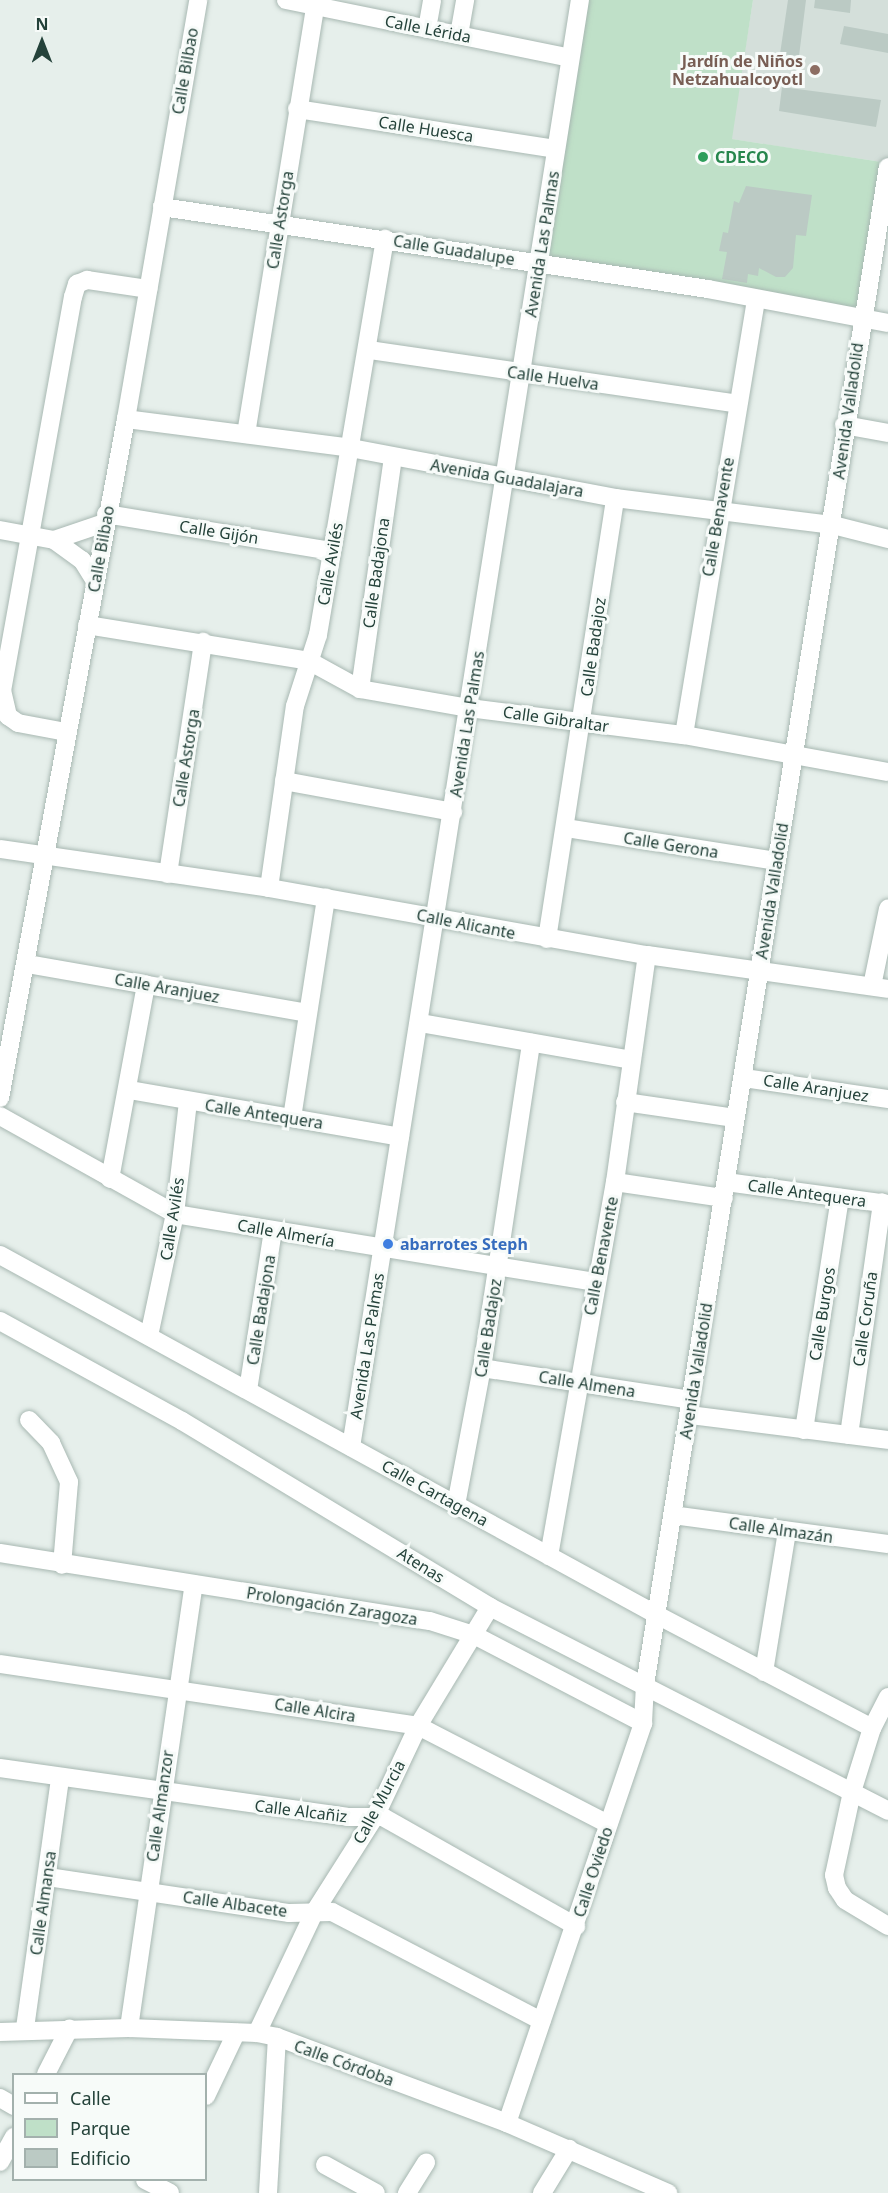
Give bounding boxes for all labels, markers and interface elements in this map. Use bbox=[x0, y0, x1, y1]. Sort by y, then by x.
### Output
street label: Calle Lérida bbox=[383, 11, 473, 47]
north arrow bbox=[12, 12, 72, 72]
text: N bbox=[35, 13, 49, 35]
street label: Calle Bilbao bbox=[168, 26, 202, 116]
place label: Jardín de Niños Netzahualcoyotl bbox=[672, 51, 803, 89]
marker: Jardín de Niños Netzahualcoyotl bbox=[808, 63, 822, 77]
street label: Calle Huesca bbox=[377, 112, 475, 146]
place label: CDECO bbox=[715, 147, 769, 167]
marker: CDECO bbox=[696, 150, 710, 164]
street label: Avenida Las Palmas bbox=[521, 169, 563, 319]
street label: Calle Astorga bbox=[263, 170, 297, 270]
street label: Calle Guadalupe bbox=[392, 231, 516, 269]
street label: Avenida Valladolid bbox=[829, 342, 867, 480]
street label: Calle Huelva bbox=[506, 362, 600, 394]
street label: Avenida Guadalajara bbox=[429, 455, 585, 501]
street label: Calle Benavente bbox=[698, 456, 738, 578]
street label: Calle Bilbao bbox=[84, 504, 118, 594]
street label: Calle Gijón bbox=[178, 516, 260, 548]
street label: Calle Badajona bbox=[359, 517, 393, 629]
street label: Calle Avilés bbox=[313, 521, 347, 607]
street label: Calle Badajoz bbox=[577, 596, 609, 698]
street label: Avenida Las Palmas bbox=[446, 649, 488, 799]
street label: Calle Gibraltar bbox=[502, 702, 610, 736]
street label: Calle Astorga bbox=[169, 708, 203, 808]
street label: Avenida Valladolid bbox=[752, 822, 792, 960]
street label: Calle Gerona bbox=[622, 828, 720, 862]
street label: Calle Alicante bbox=[415, 905, 517, 943]
street label: Calle Aranjuez bbox=[113, 969, 221, 1007]
street label: Calle Aranjuez bbox=[762, 1070, 870, 1106]
street label: Calle Antequera bbox=[204, 1095, 324, 1133]
street label: Calle Antequera bbox=[747, 1175, 867, 1211]
street label: Calle Avilés bbox=[156, 1176, 188, 1262]
street label: Calle Benavente bbox=[580, 1195, 622, 1317]
street label: Calle Almería bbox=[236, 1215, 336, 1251]
place label: abarrotes Steph bbox=[400, 1234, 528, 1254]
marker: abarrotes Steph bbox=[381, 1237, 395, 1251]
street label: Calle Badajona bbox=[243, 1253, 279, 1367]
street label: Calle Burgos bbox=[805, 1266, 839, 1362]
street label: Calle Coruña bbox=[849, 1270, 881, 1368]
street label: Avenida Las Palmas bbox=[346, 1271, 388, 1421]
street label: Calle Badajoz bbox=[471, 1277, 505, 1379]
street label: Avenida Valladolid bbox=[676, 1302, 716, 1440]
street label: Calle Almena bbox=[537, 1367, 637, 1401]
street label: Calle Cartagena bbox=[378, 1456, 492, 1530]
street label: Calle Almazán bbox=[728, 1513, 834, 1547]
street label: Atenas bbox=[394, 1543, 448, 1587]
street label: Prolongación Zaragoza bbox=[245, 1583, 419, 1629]
street label: Calle Alcira bbox=[273, 1694, 357, 1726]
street label: Calle Almanzor bbox=[143, 1749, 177, 1863]
street label: Calle Murcia bbox=[349, 1757, 409, 1847]
street label: Calle Alcañiz bbox=[254, 1796, 348, 1826]
street label: Calle Oviedo bbox=[569, 1824, 617, 1920]
street label: Calle Almansa bbox=[26, 1850, 60, 1956]
street label: Calle Albacete bbox=[182, 1887, 288, 1921]
street label: Calle Córdoba bbox=[291, 2036, 397, 2090]
legend bbox=[12, 2073, 207, 2181]
text: Calle bbox=[70, 2086, 111, 2110]
text: Parque bbox=[70, 2116, 130, 2140]
text: Edificio bbox=[70, 2146, 131, 2170]

